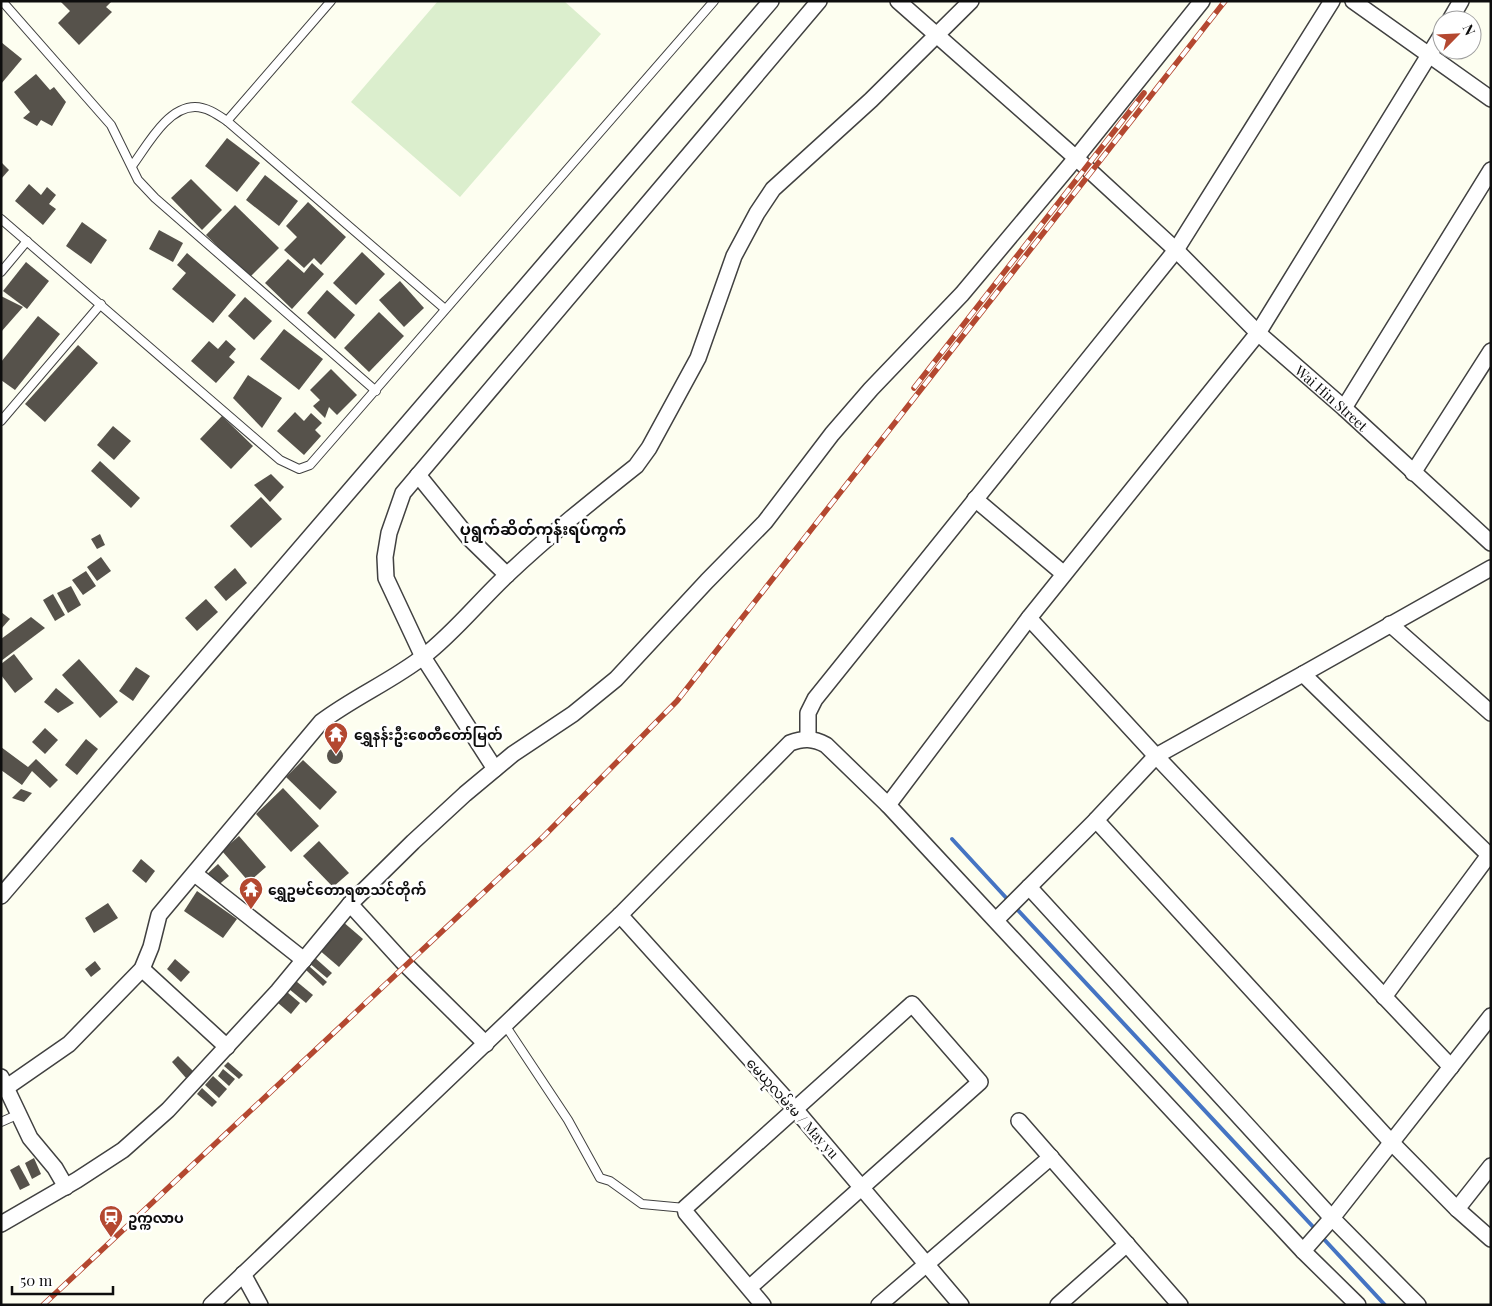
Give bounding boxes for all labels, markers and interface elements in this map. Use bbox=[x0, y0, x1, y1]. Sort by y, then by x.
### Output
north arrow bbox=[1432, 10, 1482, 60]
text: N bbox=[1459, 21, 1480, 38]
street label: Wai Hin Street bbox=[1291, 360, 1373, 436]
district label: ပုရွက်ဆိတ်ကုန်းရပ်ကွက် bbox=[460, 518, 626, 543]
temple icon: ရွှေနန်းဦးစေတီတော်မြတ် bbox=[323, 721, 349, 755]
place label: ရွှေနန်းဦးစေတီတော်မြတ် bbox=[354, 725, 502, 747]
temple icon: ရွှေဥမင်တောရစာသင်တိုက် bbox=[238, 876, 264, 910]
place label: ရွှေဥမင်တောရစာသင်တိုက် bbox=[268, 880, 426, 902]
street label: မေယုလမ်းမ / May yu bbox=[740, 1053, 843, 1165]
station icon: ဥက္ကလာပ bbox=[98, 1204, 124, 1238]
place label: ဥက္ကလာပ bbox=[128, 1208, 184, 1230]
scale bar bbox=[12, 1264, 114, 1296]
text: 50 m bbox=[20, 1270, 53, 1290]

